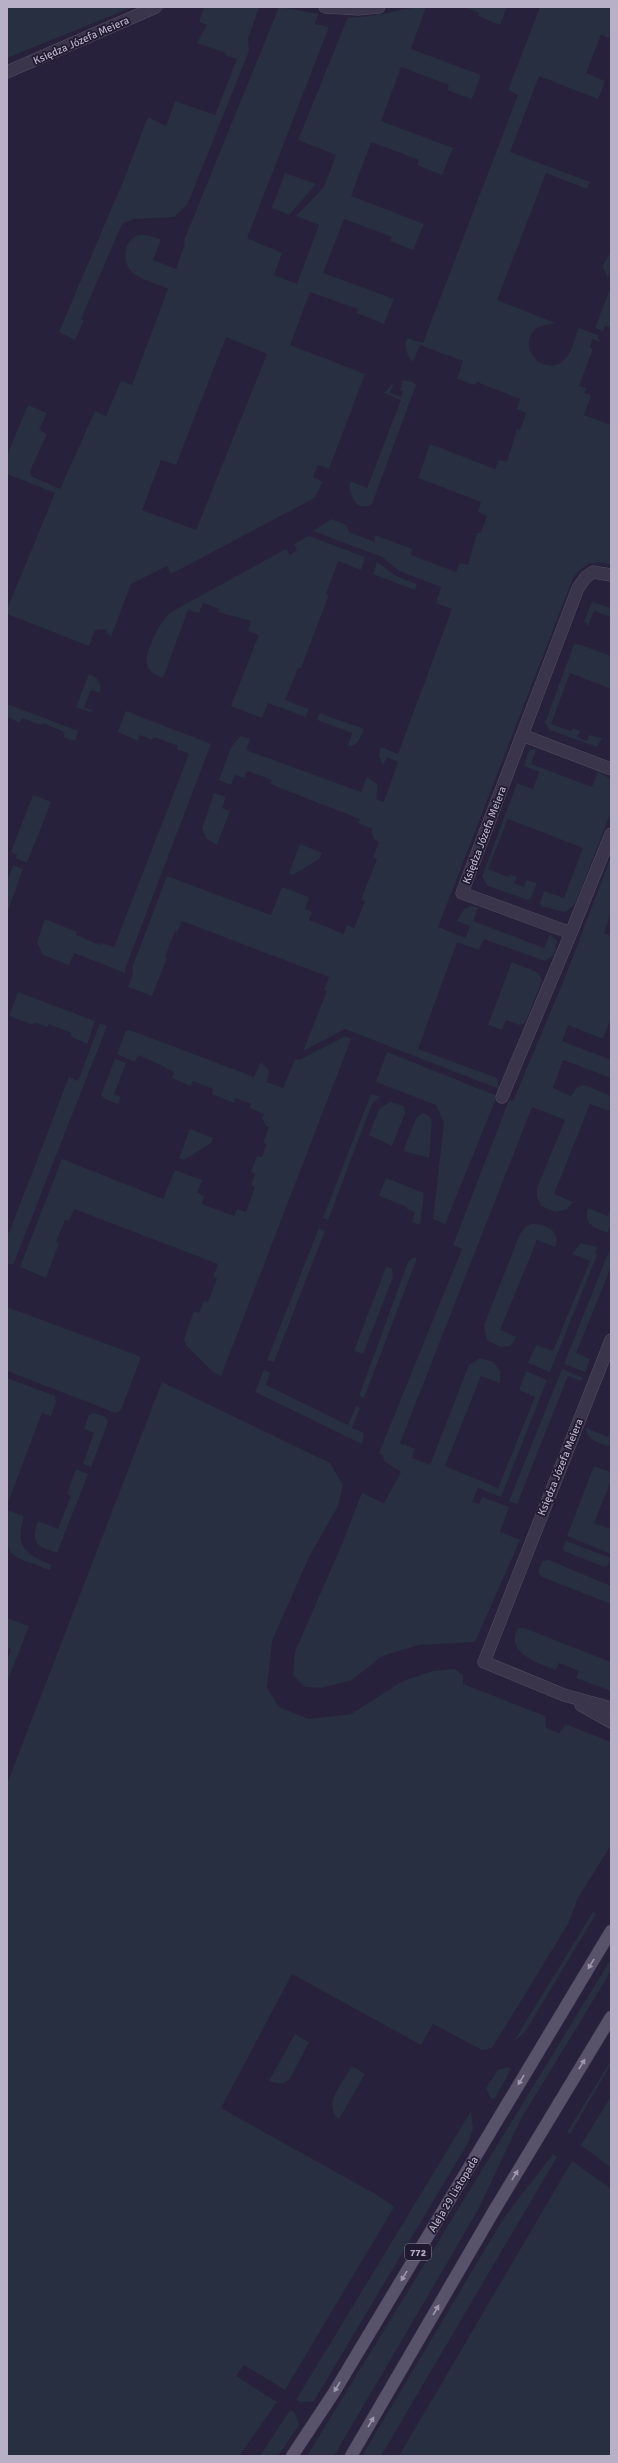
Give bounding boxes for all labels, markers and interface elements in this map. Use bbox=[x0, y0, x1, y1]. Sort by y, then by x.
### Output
street label: Księdza Józefa Meiera bbox=[31, 13, 131, 67]
street label: Księdza Józefa Meiera bbox=[460, 784, 509, 886]
street label: Księdza Józefa Meiera bbox=[535, 1416, 586, 1518]
one-way arrow bbox=[587, 1958, 594, 1970]
one-way arrow bbox=[578, 2059, 586, 2069]
one-way arrow bbox=[517, 2075, 525, 2085]
street label: Aleja 29 Listopada bbox=[426, 2154, 481, 2235]
one-way arrow bbox=[511, 2169, 518, 2181]
road number: 772 bbox=[405, 2244, 431, 2260]
one-way arrow bbox=[400, 2271, 408, 2281]
one-way arrow bbox=[432, 2304, 439, 2316]
one-way arrow bbox=[334, 2381, 341, 2393]
one-way arrow bbox=[367, 2416, 374, 2428]

